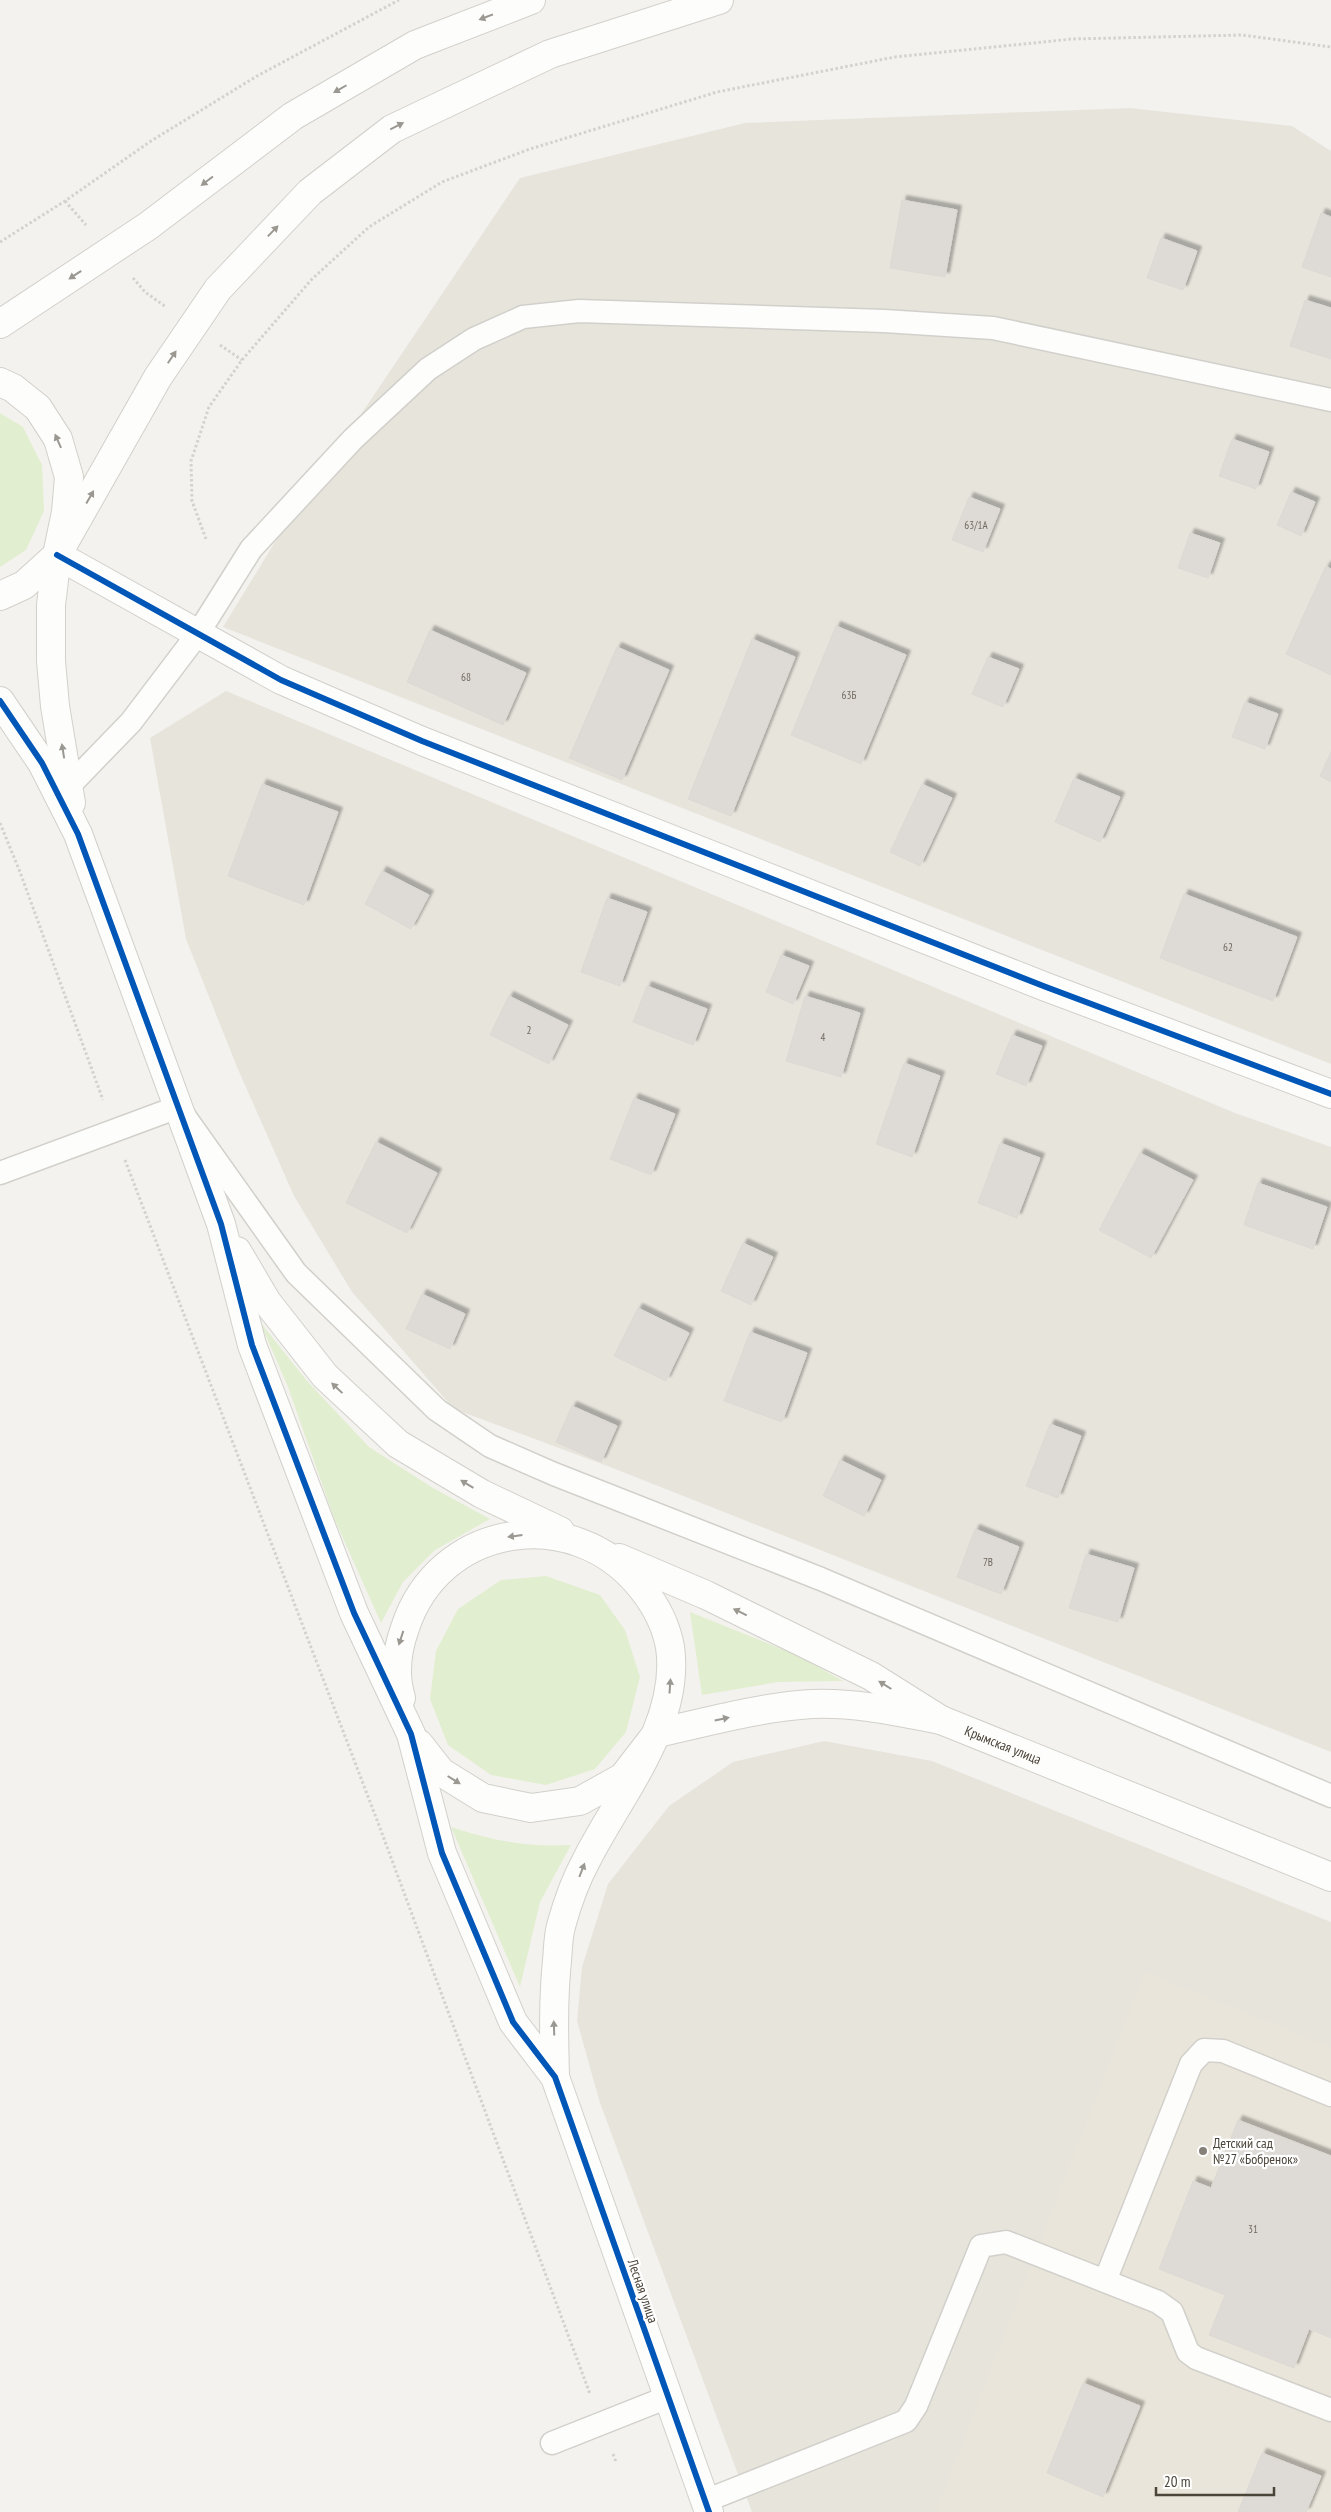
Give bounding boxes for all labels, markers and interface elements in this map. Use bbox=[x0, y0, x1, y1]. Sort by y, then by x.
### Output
one-way arrow bbox=[478, 13, 493, 21]
one-way arrow bbox=[334, 84, 347, 93]
one-way arrow bbox=[390, 122, 404, 130]
one-way arrow bbox=[201, 176, 214, 187]
one-way arrow bbox=[267, 225, 279, 237]
one-way arrow bbox=[68, 270, 81, 280]
one-way arrow bbox=[167, 350, 177, 364]
one-way arrow bbox=[53, 433, 62, 448]
one-way arrow bbox=[86, 490, 94, 504]
house number: 63/1А bbox=[964, 518, 988, 532]
house number: 68 bbox=[461, 670, 471, 684]
house number: 63Б bbox=[842, 688, 857, 702]
one-way arrow bbox=[58, 743, 66, 759]
house number: 62 bbox=[1223, 940, 1233, 954]
house number: 2 bbox=[527, 1023, 532, 1037]
house number: 4 bbox=[821, 1030, 826, 1044]
one-way arrow bbox=[332, 1382, 344, 1394]
one-way arrow bbox=[460, 1480, 473, 1489]
one-way arrow bbox=[507, 1532, 523, 1540]
house number: 7В bbox=[983, 1555, 993, 1569]
one-way arrow bbox=[733, 1608, 747, 1616]
one-way arrow bbox=[397, 1630, 405, 1645]
one-way arrow bbox=[666, 1678, 674, 1694]
one-way arrow bbox=[879, 1680, 892, 1689]
one-way arrow bbox=[714, 1715, 729, 1723]
street label: Крымская улица bbox=[962, 1721, 1044, 1768]
one-way arrow bbox=[447, 1776, 460, 1785]
one-way arrow bbox=[578, 1862, 586, 1877]
one-way arrow bbox=[549, 2020, 557, 2036]
place label: Детский сад №27 «Бобренок» bbox=[1213, 2134, 1298, 2168]
marker: Детский сад №27 «Бобренок» bbox=[1197, 2145, 1209, 2157]
house number: 31 bbox=[1248, 2222, 1258, 2236]
street label: Лесная улица bbox=[623, 2256, 662, 2325]
scale bar bbox=[1156, 2464, 1274, 2496]
text: 20 m bbox=[1164, 2472, 1190, 2491]

